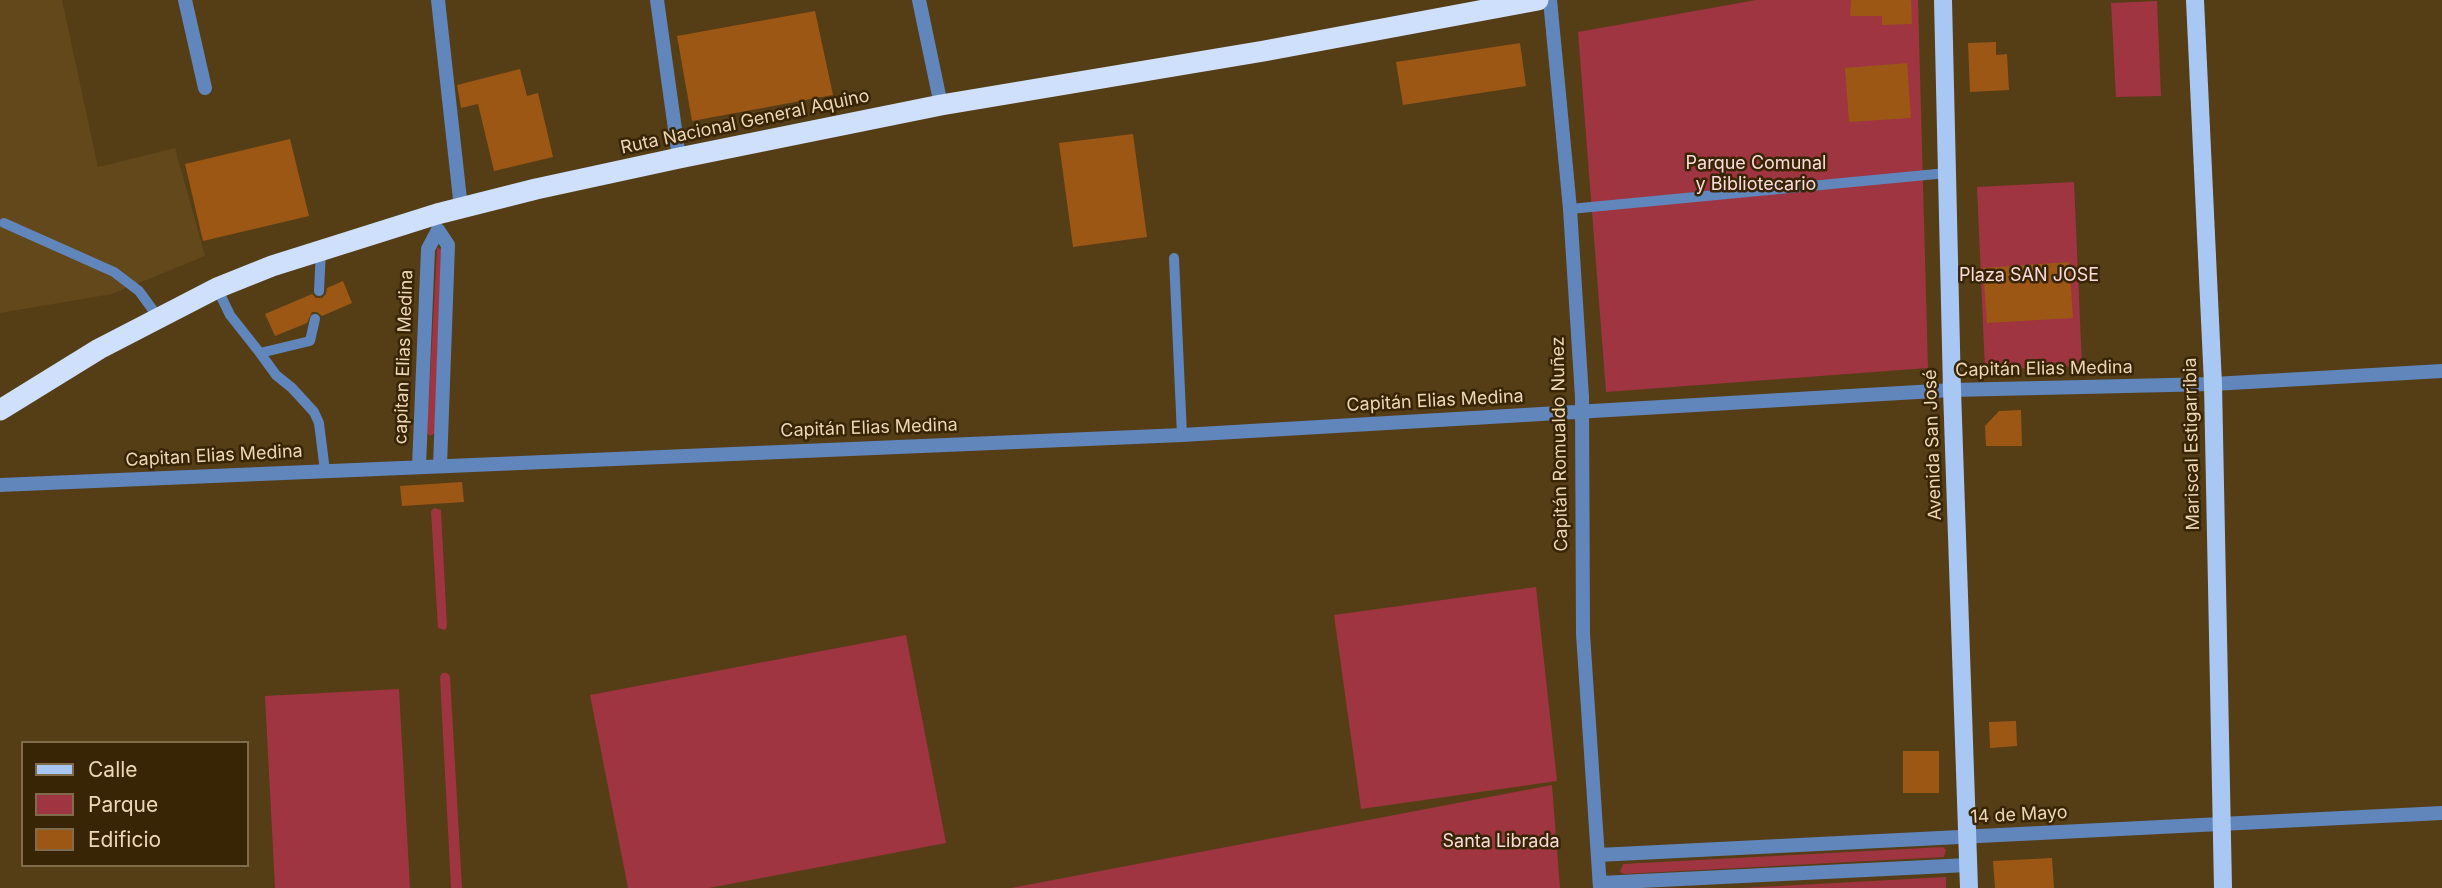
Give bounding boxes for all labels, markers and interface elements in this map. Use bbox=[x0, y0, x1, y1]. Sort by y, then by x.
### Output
street label: Ruta Nacional General Aquino bbox=[619, 85, 871, 159]
park label: Parque Comunal y Bibliotecario bbox=[1686, 153, 1826, 196]
park label: Plaza SAN JOSE bbox=[1959, 265, 2099, 287]
street label: capitan Elias Medina bbox=[390, 269, 418, 445]
street label: Capitán Romualdo Nuñez bbox=[1547, 336, 1573, 552]
street label: Capitán Elias Medina bbox=[1955, 357, 2133, 381]
street label: Mariscal Estigarribia bbox=[2180, 357, 2204, 531]
street label: Avenida San José bbox=[1920, 369, 1946, 521]
street label: Capitán Elias Medina bbox=[1346, 386, 1524, 416]
street label: Capitán Elias Medina bbox=[780, 414, 958, 442]
street label: Capitan Elias Medina bbox=[125, 441, 303, 471]
legend bbox=[21, 741, 248, 867]
text: Calle bbox=[88, 757, 138, 782]
text: Parque bbox=[88, 792, 158, 817]
street label: 14 de Mayo bbox=[1970, 802, 2068, 828]
text: Edificio bbox=[88, 827, 161, 852]
park label: Santa Librada bbox=[1442, 831, 1560, 853]

